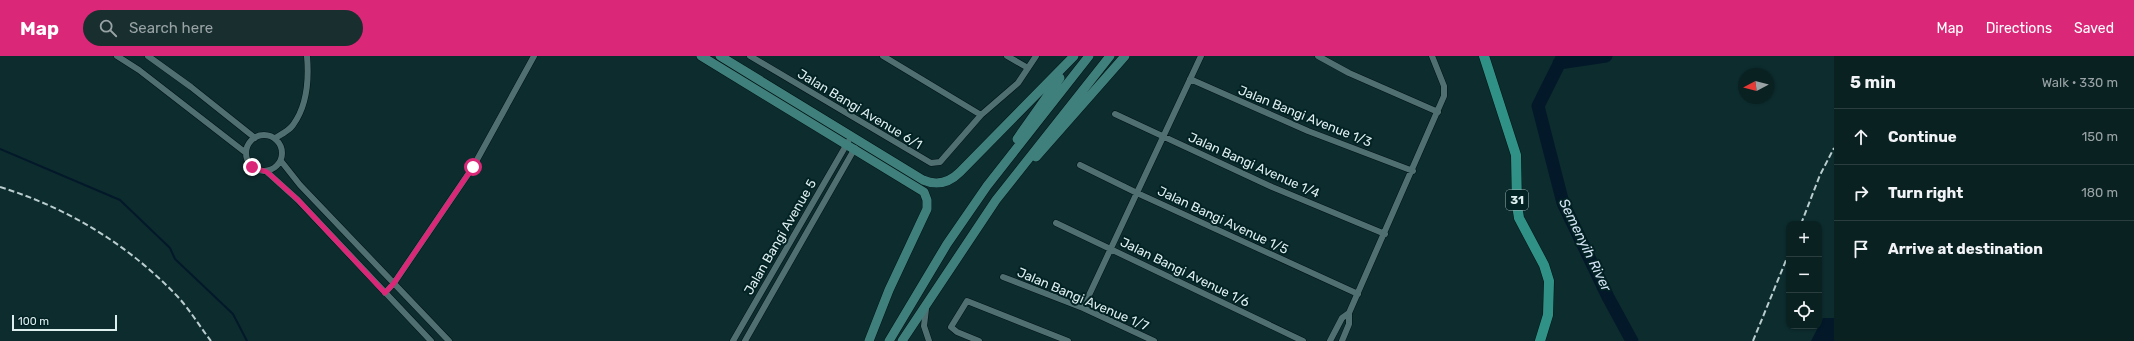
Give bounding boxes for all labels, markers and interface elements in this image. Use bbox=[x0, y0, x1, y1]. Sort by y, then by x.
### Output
search box bbox=[83, 10, 363, 46]
text: Map bbox=[20, 17, 59, 40]
icon: search bbox=[97, 17, 119, 39]
text: Search here bbox=[129, 19, 213, 37]
text: Map bbox=[1937, 20, 1964, 37]
text: Directions bbox=[1986, 20, 2052, 37]
text: Saved bbox=[2074, 20, 2114, 37]
street label: Jalan Bangi Avenue 6/1 bbox=[795, 66, 925, 153]
north arrow bbox=[1738, 68, 1774, 104]
text: 5 min bbox=[1850, 72, 1896, 92]
text: Walk · 330 m bbox=[2042, 75, 2118, 90]
street label: Jalan Bangi Avenue 1/3 bbox=[1236, 82, 1374, 151]
icon: ahead bbox=[1850, 126, 1872, 148]
text: Continue bbox=[1888, 128, 1957, 146]
street label: Jalan Bangi Avenue 1/4 bbox=[1186, 129, 1322, 202]
text: 150 m bbox=[2082, 129, 2118, 144]
route end bbox=[243, 158, 261, 176]
route start bbox=[464, 158, 482, 176]
street label: Jalan Bangi Avenue 5 bbox=[741, 176, 820, 298]
icon: right bbox=[1850, 182, 1872, 204]
street label: Jalan Bangi Avenue 1/5 bbox=[1155, 183, 1291, 258]
text: Turn right bbox=[1888, 184, 1963, 202]
text: 180 m bbox=[2081, 185, 2118, 200]
road number: 31 bbox=[1506, 190, 1528, 210]
water label: Semenyih River bbox=[1555, 196, 1615, 295]
map controls bbox=[1786, 221, 1822, 329]
button: + bbox=[1786, 221, 1822, 257]
street label: Jalan Bangi Avenue 1/6 bbox=[1117, 234, 1252, 311]
icon: arrive bbox=[1850, 238, 1872, 260]
text: Arrive at destination bbox=[1888, 240, 2043, 258]
button: − bbox=[1786, 257, 1822, 293]
street label: Jalan Bangi Avenue 1/7 bbox=[1015, 264, 1151, 335]
button: locate bbox=[1786, 293, 1822, 329]
scale bar bbox=[12, 313, 117, 332]
text: 100 m bbox=[18, 315, 49, 328]

